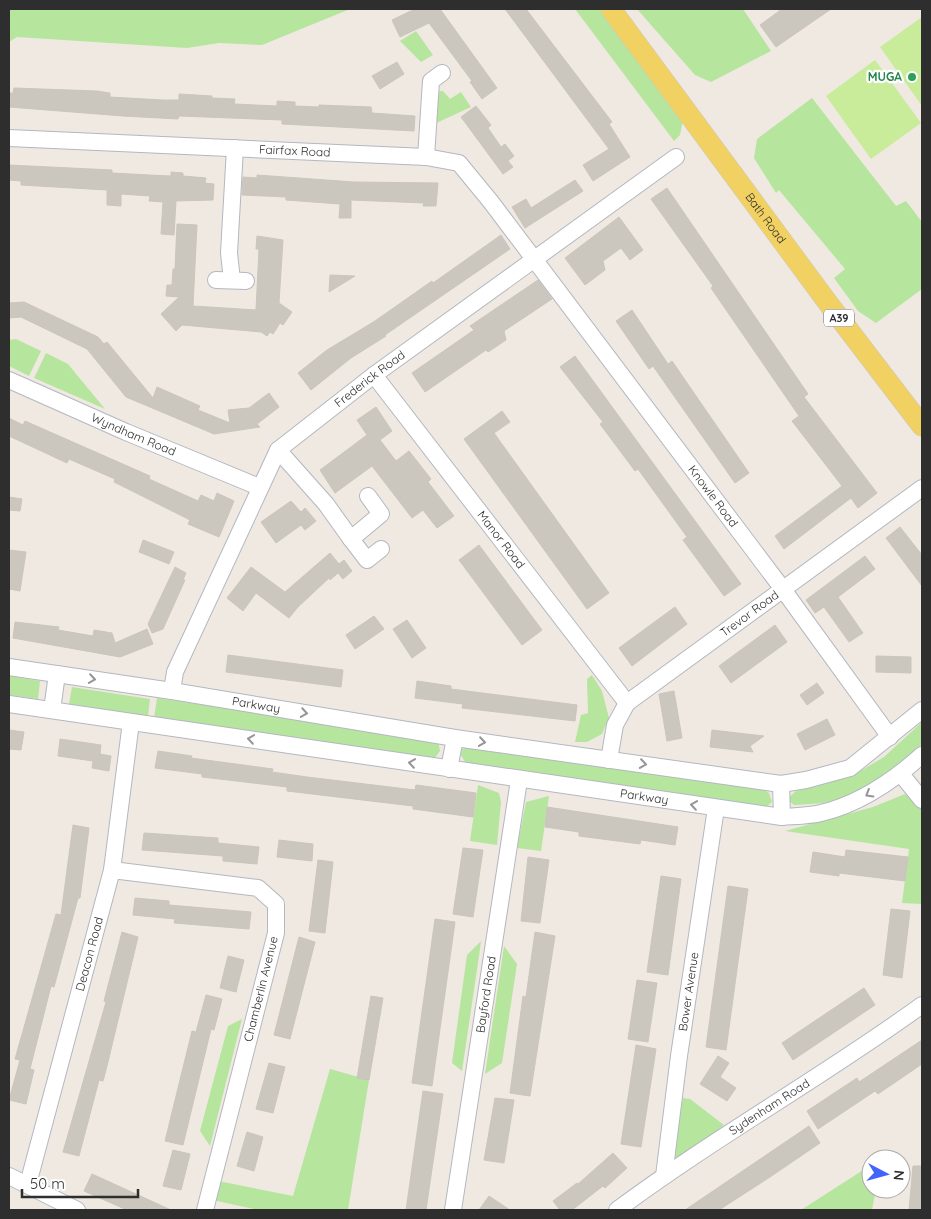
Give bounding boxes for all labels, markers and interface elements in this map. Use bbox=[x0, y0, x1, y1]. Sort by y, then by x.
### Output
place label: MUGA bbox=[868, 69, 902, 84]
marker: MUGA bbox=[906, 71, 918, 83]
street label: Fairfax Road bbox=[259, 141, 331, 160]
street label: Bath Road bbox=[742, 190, 789, 246]
road number: A39 bbox=[824, 310, 854, 326]
street label: Frederick Road bbox=[331, 347, 408, 410]
street label: Wyndham Road bbox=[89, 409, 178, 459]
street label: Knowle Road bbox=[685, 462, 741, 530]
street label: Manor Road bbox=[474, 507, 528, 571]
street label: Trevor Road bbox=[717, 587, 781, 640]
one-way arrow bbox=[87, 674, 96, 684]
street label: Parkway bbox=[231, 693, 281, 716]
one-way arrow bbox=[300, 707, 308, 717]
one-way arrow bbox=[247, 735, 255, 745]
one-way arrow bbox=[477, 736, 486, 746]
one-way arrow bbox=[407, 759, 416, 769]
one-way arrow bbox=[638, 759, 647, 769]
street label: Parkway bbox=[619, 785, 669, 807]
one-way arrow bbox=[865, 787, 874, 797]
one-way arrow bbox=[689, 800, 698, 810]
street label: Deacon Road bbox=[72, 915, 106, 993]
street label: Chamberlin Avenue bbox=[240, 934, 281, 1043]
street label: Bower Avenue bbox=[675, 951, 701, 1032]
street label: Bayford Road bbox=[472, 955, 499, 1034]
street label: Sydenham Road bbox=[726, 1075, 812, 1138]
north arrow bbox=[861, 1149, 911, 1199]
scale bar bbox=[22, 1166, 139, 1198]
text: N bbox=[889, 1169, 908, 1181]
text: 50 m bbox=[30, 1174, 65, 1193]

